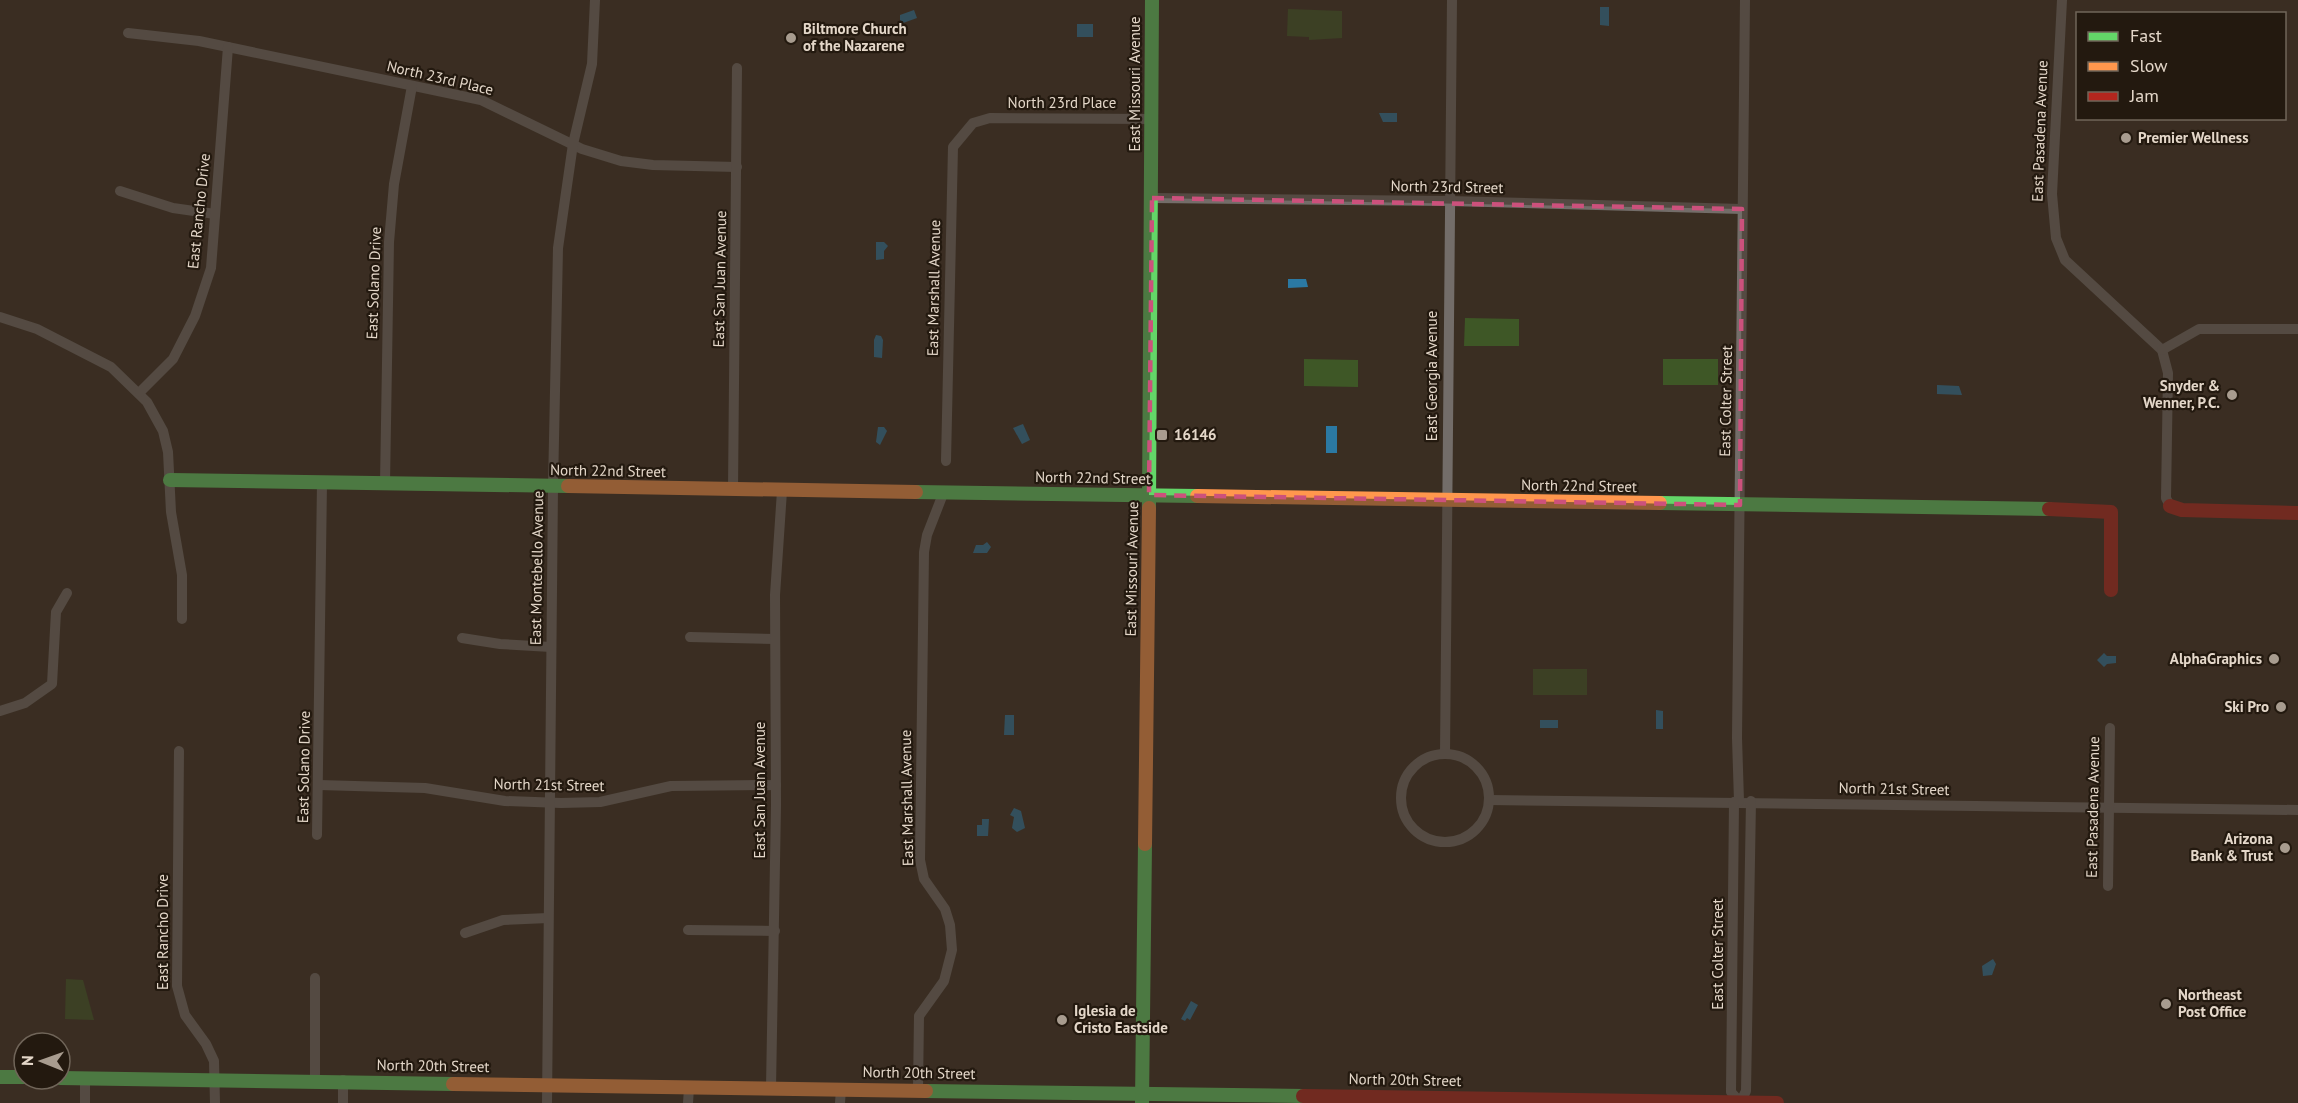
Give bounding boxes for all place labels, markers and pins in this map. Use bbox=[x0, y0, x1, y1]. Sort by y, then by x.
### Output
place label: Biltmore Church of the Nazarene bbox=[803, 19, 907, 55]
marker: Biltmore Church of the Nazarene bbox=[784, 31, 798, 45]
place label: Premier Wellness bbox=[2138, 128, 2248, 147]
marker: Premier Wellness bbox=[2119, 131, 2133, 145]
place label: Snyder & Wenner, P.C. bbox=[2143, 376, 2220, 412]
marker: Snyder & Wenner, P.C. bbox=[2225, 388, 2239, 402]
place label: 16146 bbox=[1174, 425, 1217, 444]
marker: 16146 bbox=[1155, 428, 1169, 442]
place label: AlphaGraphics bbox=[2170, 649, 2262, 668]
marker: AlphaGraphics bbox=[2267, 652, 2281, 666]
place label: Ski Pro bbox=[2224, 697, 2269, 716]
marker: Ski Pro bbox=[2274, 700, 2288, 714]
place label: Arizona Bank & Trust bbox=[2190, 829, 2274, 865]
marker: Arizona Bank & Trust bbox=[2278, 841, 2292, 855]
place label: Northeast Post Office bbox=[2178, 985, 2247, 1021]
marker: Northeast Post Office bbox=[2159, 997, 2173, 1011]
place label: Iglesia de Cristo Eastside bbox=[1074, 1001, 1168, 1037]
marker: Iglesia de Cristo Eastside bbox=[1055, 1013, 1069, 1027]

